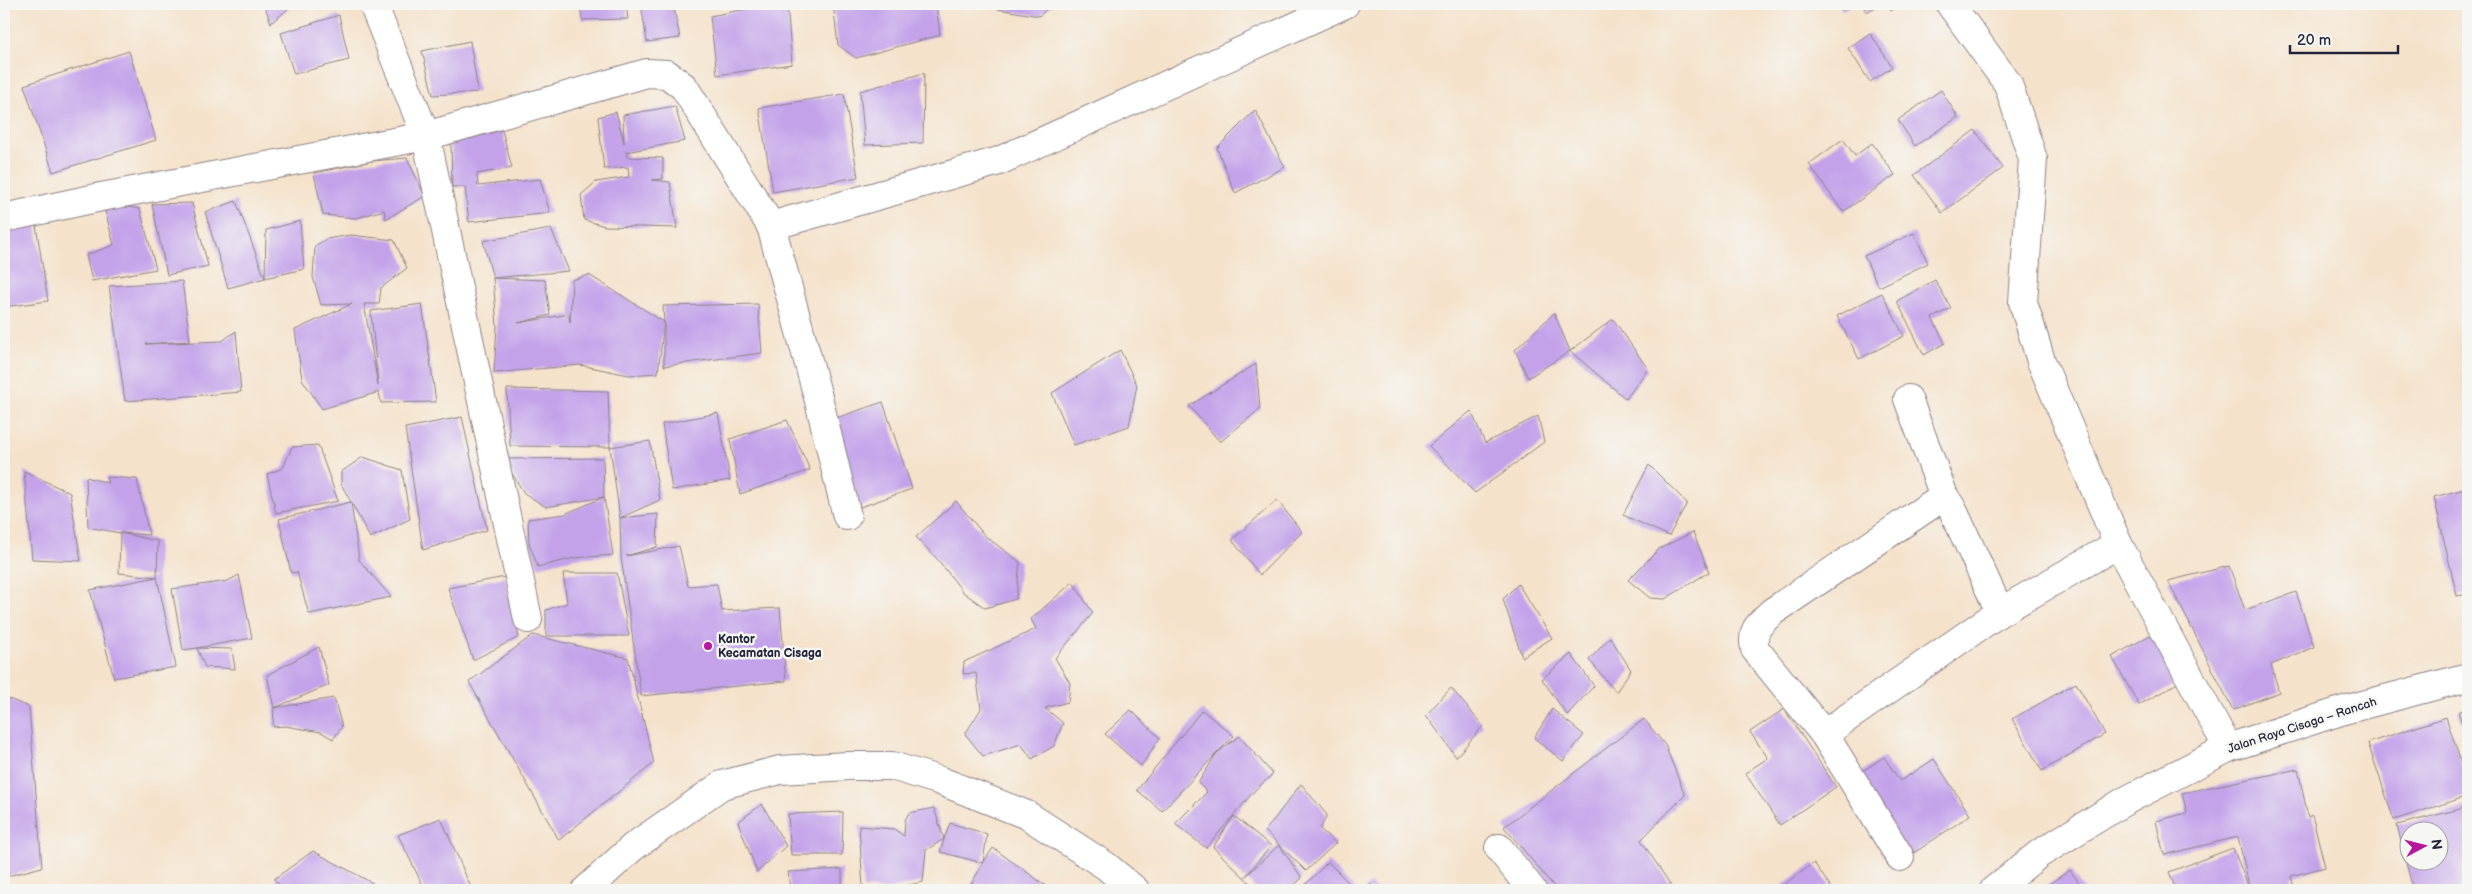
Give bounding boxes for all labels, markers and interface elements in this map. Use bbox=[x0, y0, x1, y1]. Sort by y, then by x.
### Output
scale bar bbox=[2290, 22, 2397, 54]
text: 20 m bbox=[2297, 31, 2331, 50]
place label: Kantor Kecamatan Cisaga bbox=[718, 632, 822, 661]
marker: Kantor Kecamatan Cisaga bbox=[702, 640, 714, 652]
street label: Jalan Raya Cisaga – Rancah bbox=[2226, 694, 2379, 757]
north arrow bbox=[2400, 822, 2450, 872]
text: N bbox=[2427, 838, 2445, 851]

